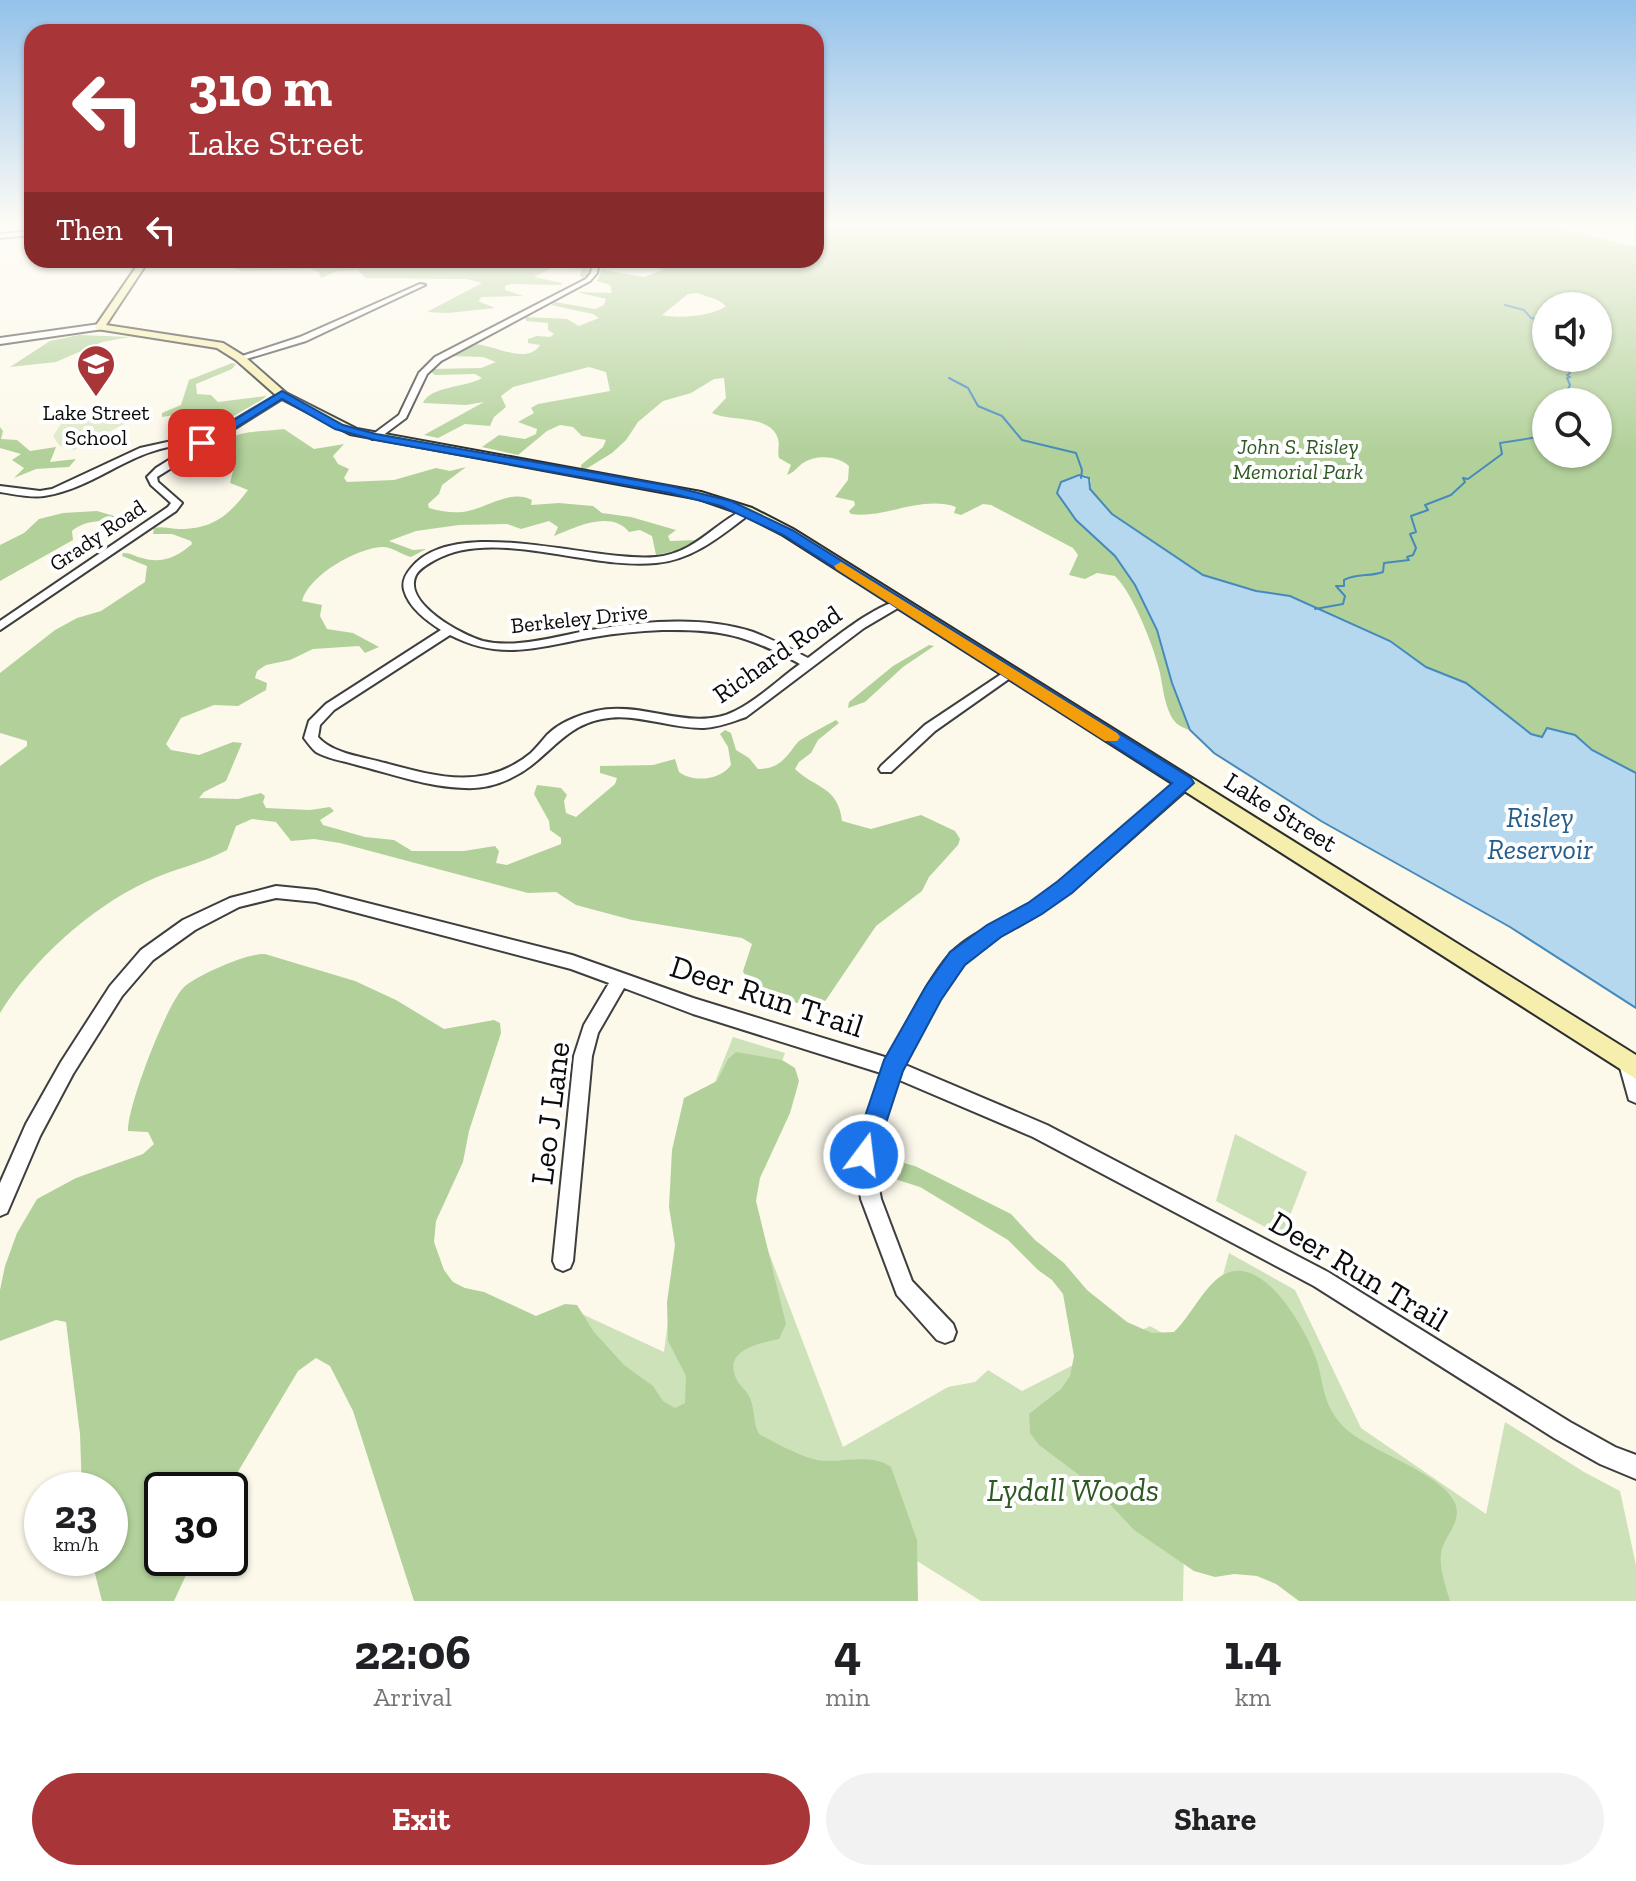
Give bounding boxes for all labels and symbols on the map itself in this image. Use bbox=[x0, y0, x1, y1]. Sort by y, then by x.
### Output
school or university icon: Lake Street School bbox=[75, 343, 117, 398]
place label: Lake Street School bbox=[43, 399, 150, 451]
pin bbox=[168, 409, 236, 477]
park label: John S. Risley Memorial Park bbox=[1233, 433, 1364, 485]
street label: Grady Road bbox=[44, 493, 150, 577]
street label: Berkeley Drive bbox=[509, 598, 649, 639]
street label: Richard Road bbox=[707, 598, 847, 710]
street label: Lake Street bbox=[1219, 765, 1343, 859]
water label: Risley Reservoir bbox=[1487, 801, 1593, 866]
street label: Deer Run Trail bbox=[665, 947, 869, 1045]
street label: Leo J Lane bbox=[522, 1039, 578, 1187]
position arrow bbox=[822, 1113, 906, 1197]
street label: Deer Run Trail bbox=[1263, 1203, 1455, 1339]
park label: Lydall Woods bbox=[987, 1471, 1159, 1509]
speed limit sign: 30 bbox=[144, 1472, 248, 1576]

